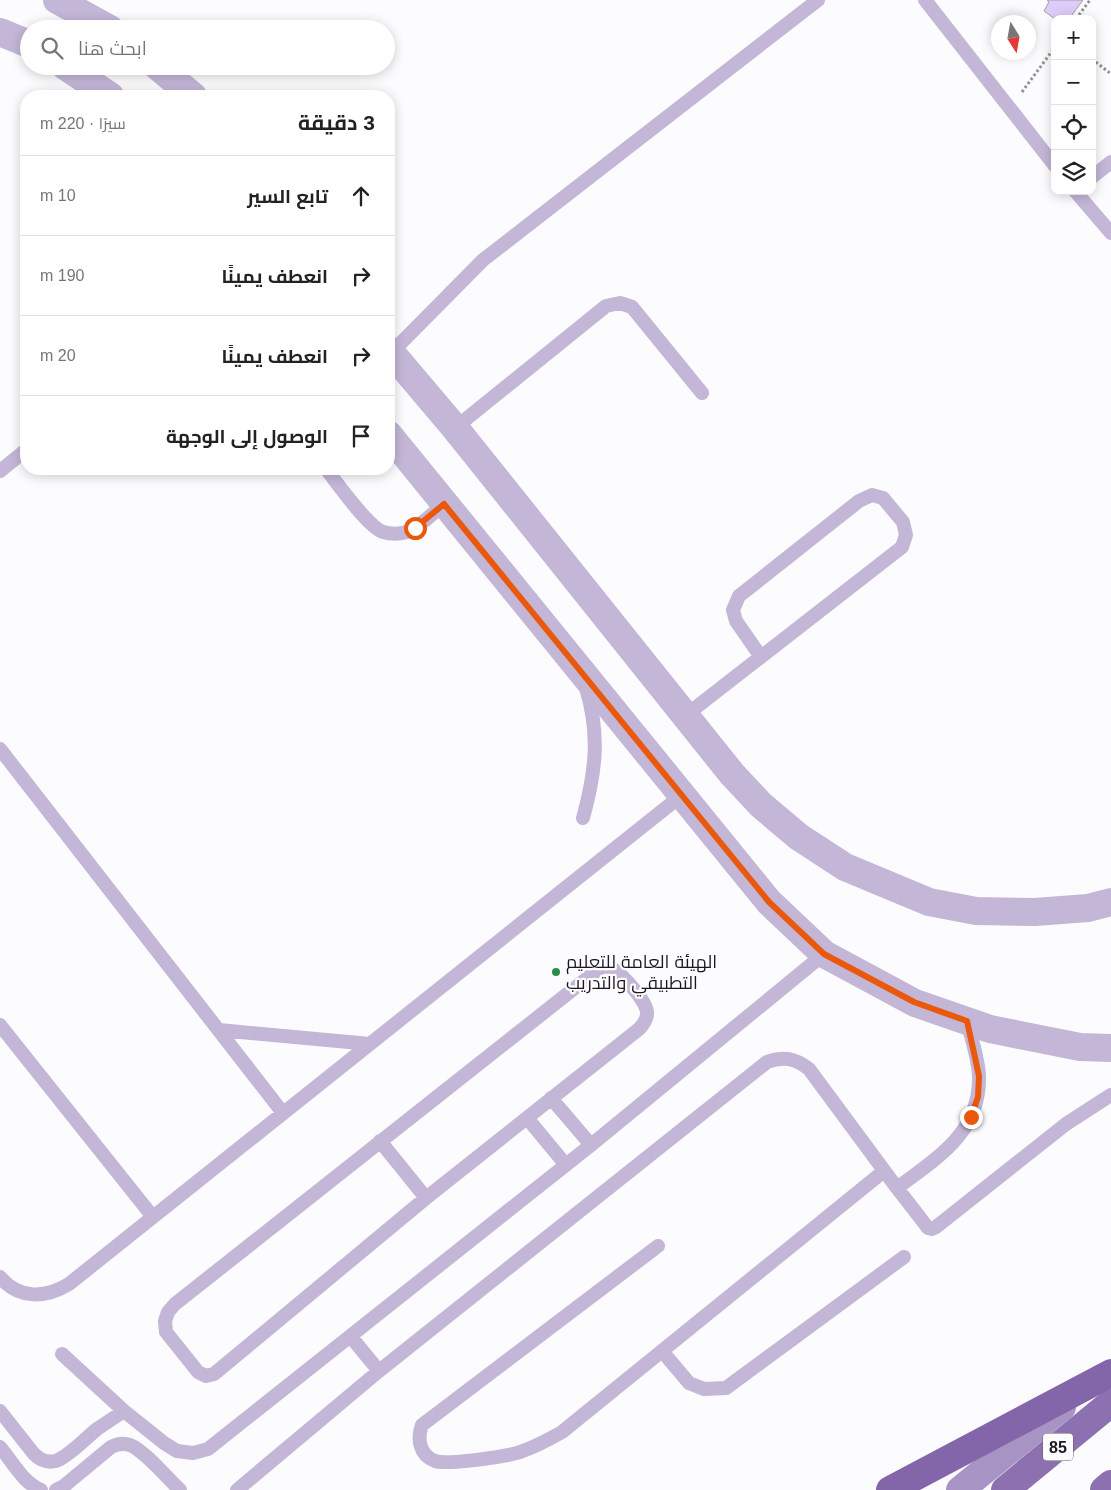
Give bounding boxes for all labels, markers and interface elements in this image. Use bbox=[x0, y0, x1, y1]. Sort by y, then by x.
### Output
north arrow bbox=[991, 15, 1036, 60]
map controls bbox=[1051, 15, 1096, 195]
button: + bbox=[1051, 15, 1096, 60]
search box bbox=[20, 20, 395, 75]
icon: search bbox=[38, 34, 66, 62]
text: ابحث هنا bbox=[78, 38, 147, 59]
button: − bbox=[1051, 60, 1096, 105]
button: locate bbox=[1051, 105, 1096, 150]
text: 3 دقيقة bbox=[298, 111, 375, 134]
text: سيرًا · 220 m bbox=[40, 115, 126, 132]
button: layers bbox=[1051, 150, 1096, 195]
icon: ahead bbox=[347, 182, 375, 210]
text: تابع السير bbox=[247, 186, 328, 207]
text: 10 m bbox=[40, 187, 76, 204]
icon: right bbox=[347, 262, 375, 290]
text: انعطف يمينًا bbox=[221, 266, 328, 287]
text: 190 m bbox=[40, 267, 84, 284]
icon: right bbox=[347, 342, 375, 370]
text: انعطف يمينًا bbox=[221, 346, 328, 367]
text: 20 m bbox=[40, 347, 76, 364]
icon: arrive bbox=[347, 422, 375, 450]
text: الوصول إلى الوجهة bbox=[166, 426, 328, 447]
route start bbox=[404, 517, 427, 540]
place label: الهيئة العامة للتعليم التطبيقي والتدريب bbox=[566, 952, 717, 997]
marker: الهيئة العامة للتعليم التطبيقي والتدريب bbox=[550, 966, 562, 978]
route end bbox=[960, 1106, 983, 1129]
road number: 85 bbox=[1043, 1434, 1073, 1460]

